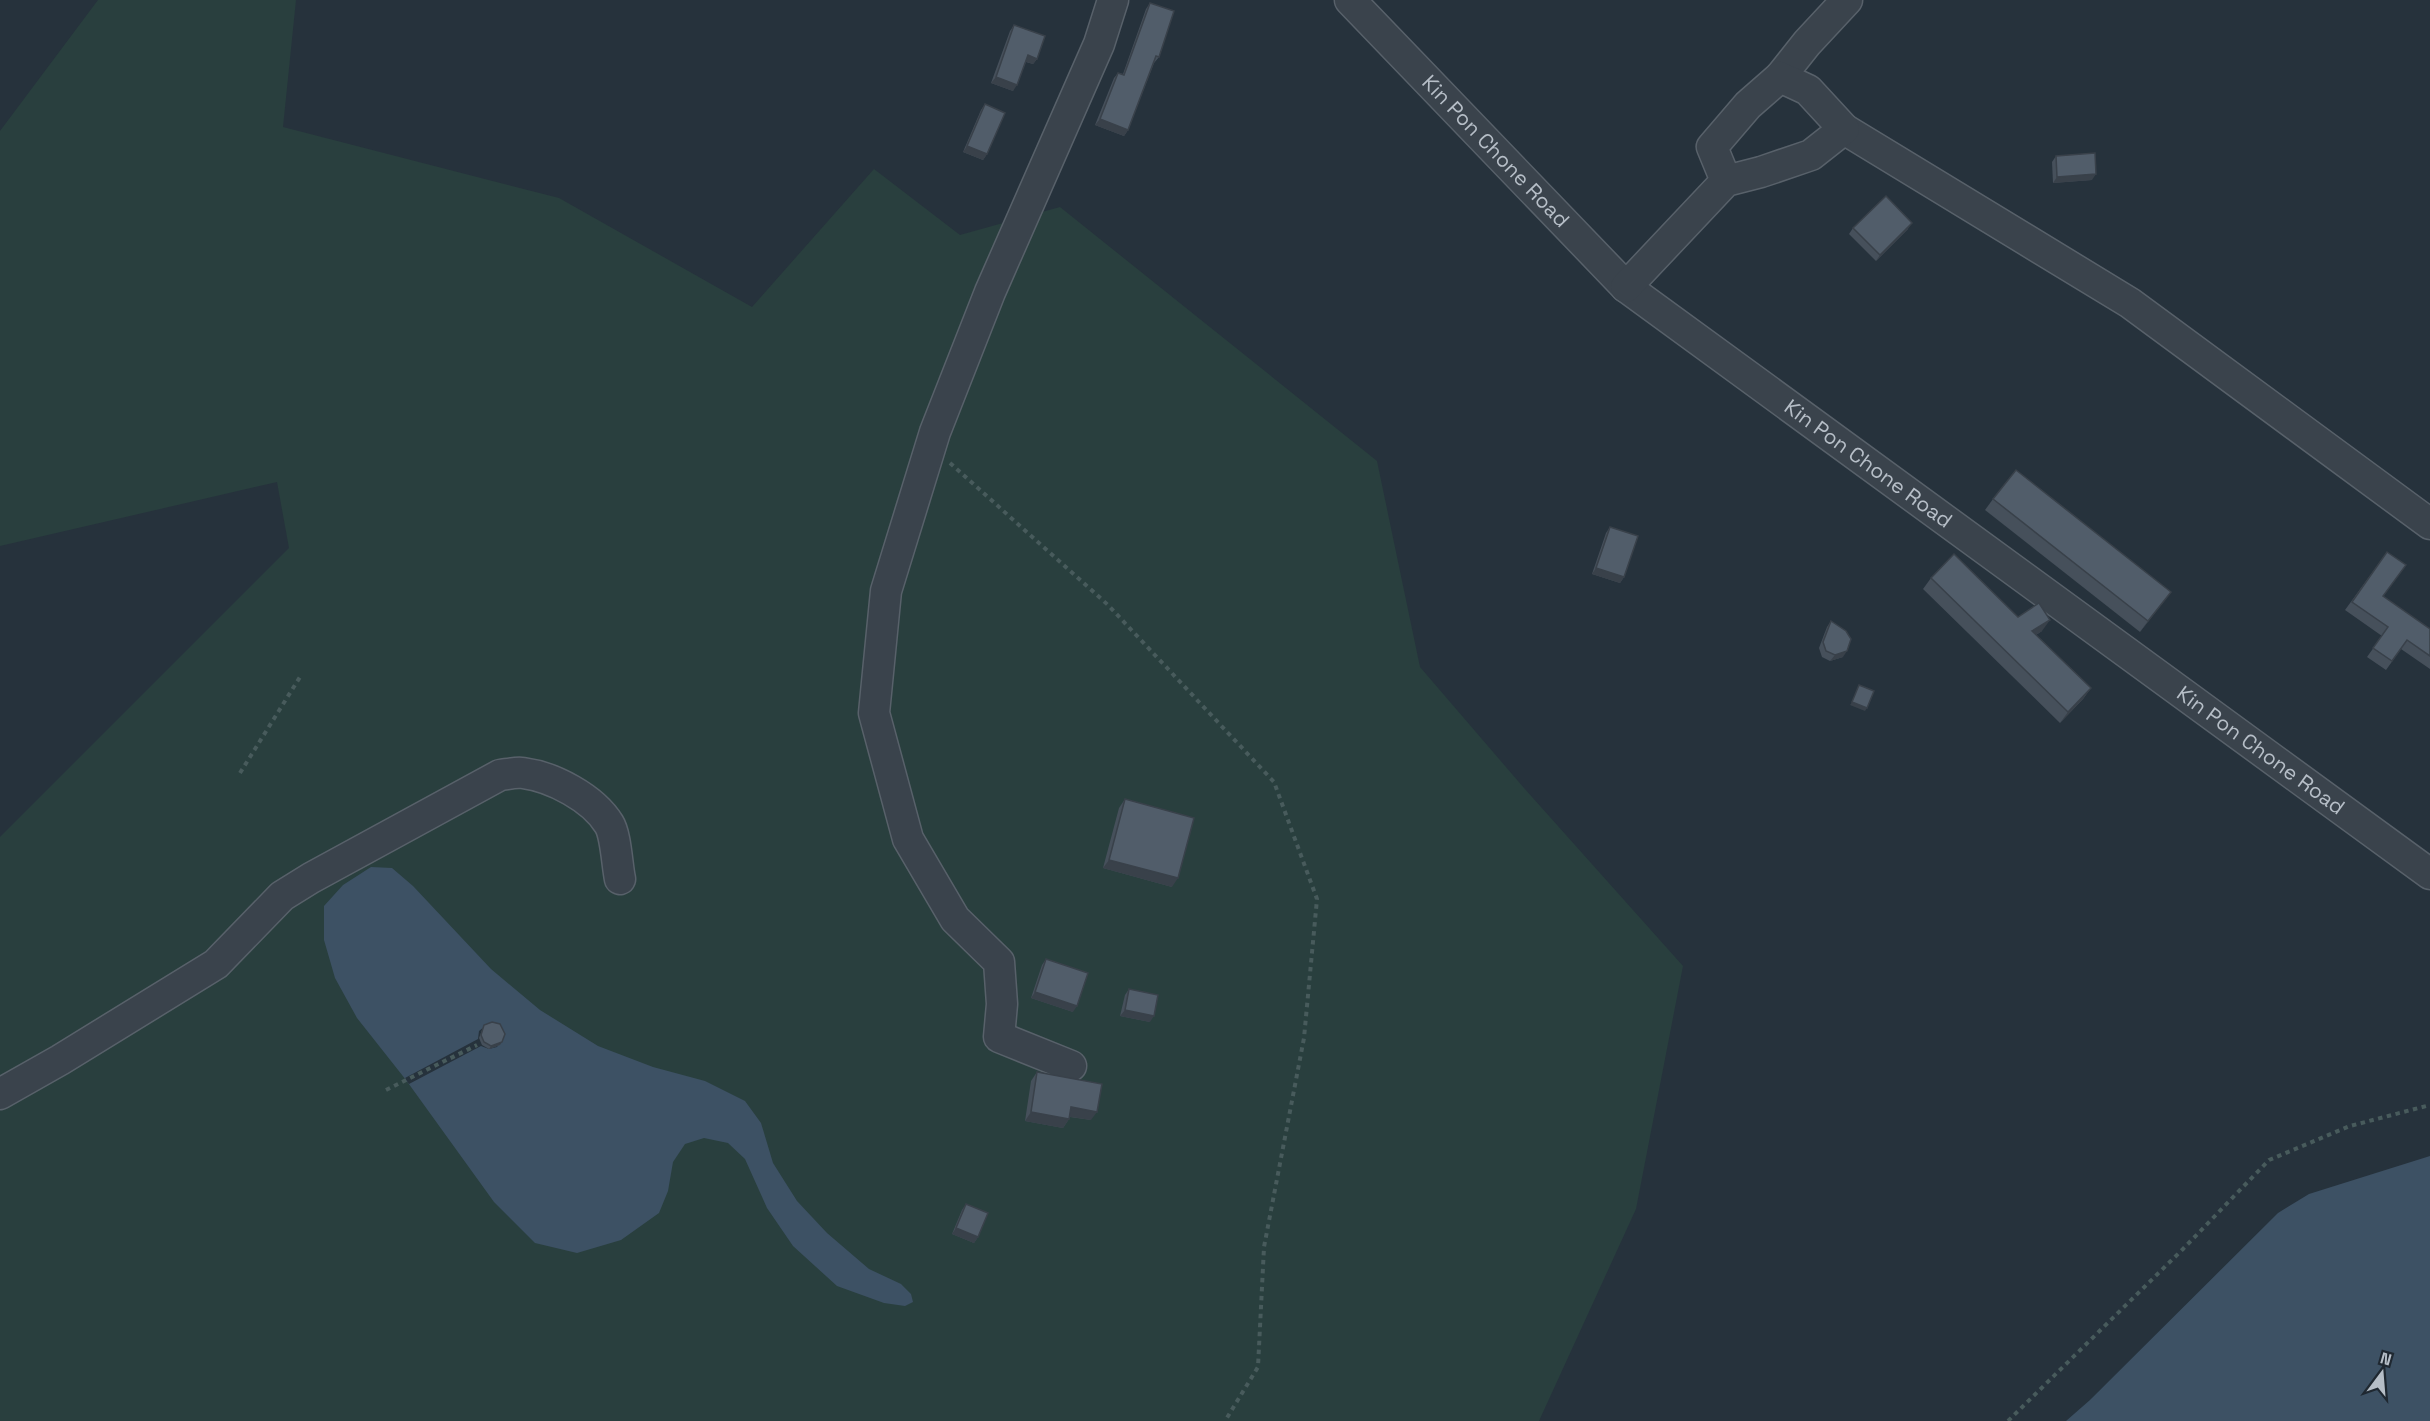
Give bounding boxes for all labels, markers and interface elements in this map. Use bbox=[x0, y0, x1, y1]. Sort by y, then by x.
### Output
street label: Kin Pon Chone Road bbox=[1416, 69, 1575, 233]
street label: Kin Pon Chone Road bbox=[1779, 393, 1958, 534]
street label: Kin Pon Chone Road bbox=[2172, 680, 2350, 820]
north arrow bbox=[2352, 1343, 2412, 1403]
text: N bbox=[2378, 1347, 2394, 1371]

